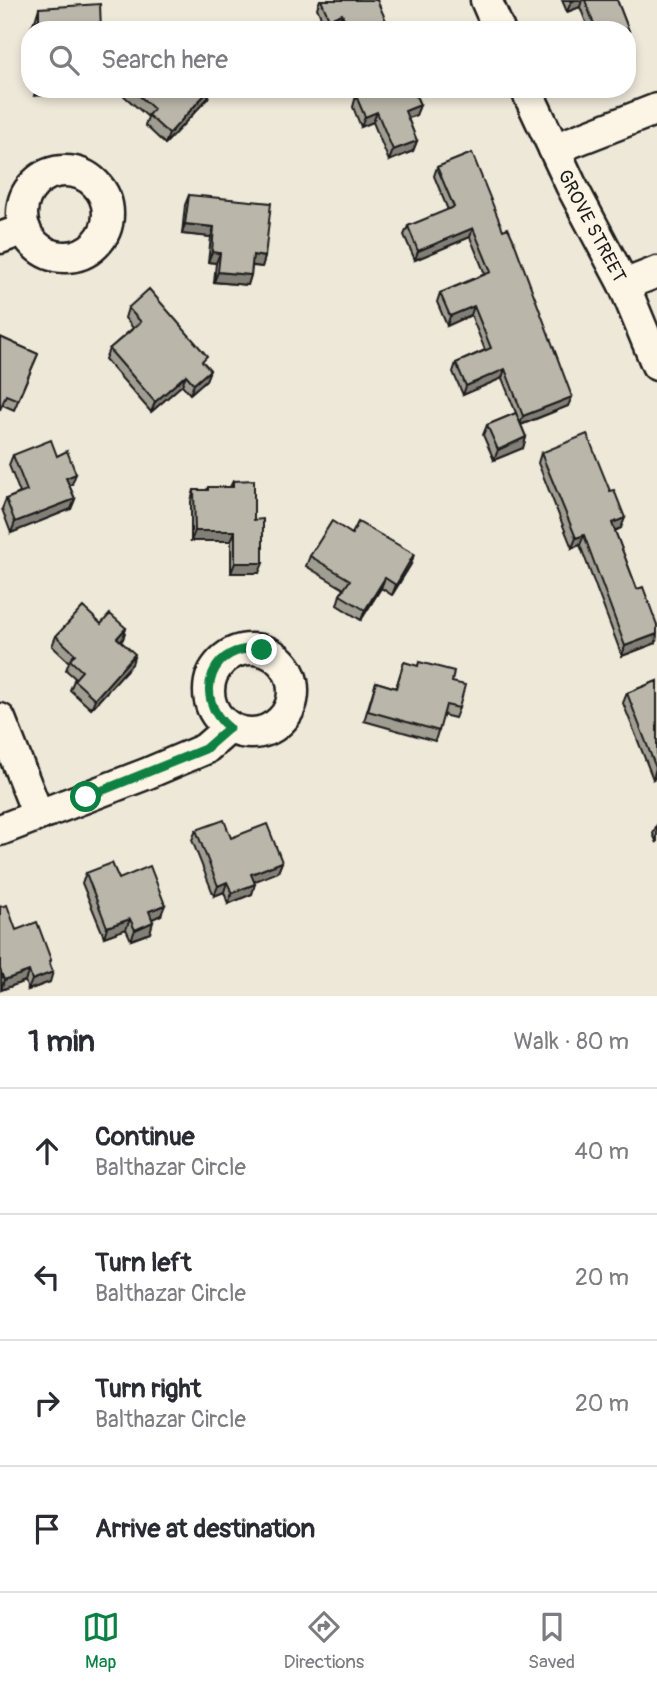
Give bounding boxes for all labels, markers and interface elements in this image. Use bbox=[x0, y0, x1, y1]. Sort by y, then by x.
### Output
search box bbox=[21, 21, 636, 98]
icon: search bbox=[45, 41, 83, 79]
text: Search here bbox=[101, 44, 228, 76]
street label: GROVE STREET bbox=[552, 166, 631, 287]
route end bbox=[246, 634, 277, 665]
route start bbox=[70, 781, 101, 812]
text: 1 min bbox=[28, 1023, 95, 1060]
text: Walk · 80 m bbox=[513, 1027, 629, 1056]
text: Continue bbox=[95, 1121, 195, 1153]
icon: ahead bbox=[28, 1132, 66, 1170]
text: 40 m bbox=[575, 1137, 629, 1166]
text: Balthazar Circle bbox=[95, 1153, 246, 1182]
text: Turn left bbox=[95, 1247, 191, 1279]
icon: left bbox=[28, 1258, 66, 1296]
text: 20 m bbox=[575, 1263, 629, 1292]
text: Balthazar Circle bbox=[95, 1279, 246, 1308]
text: Turn right bbox=[95, 1373, 201, 1405]
icon: right bbox=[28, 1384, 66, 1422]
text: 20 m bbox=[575, 1389, 629, 1418]
text: Balthazar Circle bbox=[95, 1405, 246, 1434]
icon: arrive bbox=[28, 1510, 66, 1548]
text: Arrive at destination bbox=[95, 1513, 315, 1545]
tab: Map bbox=[82, 1608, 120, 1674]
tab: Directions bbox=[284, 1608, 364, 1674]
tab: Saved bbox=[528, 1608, 575, 1674]

